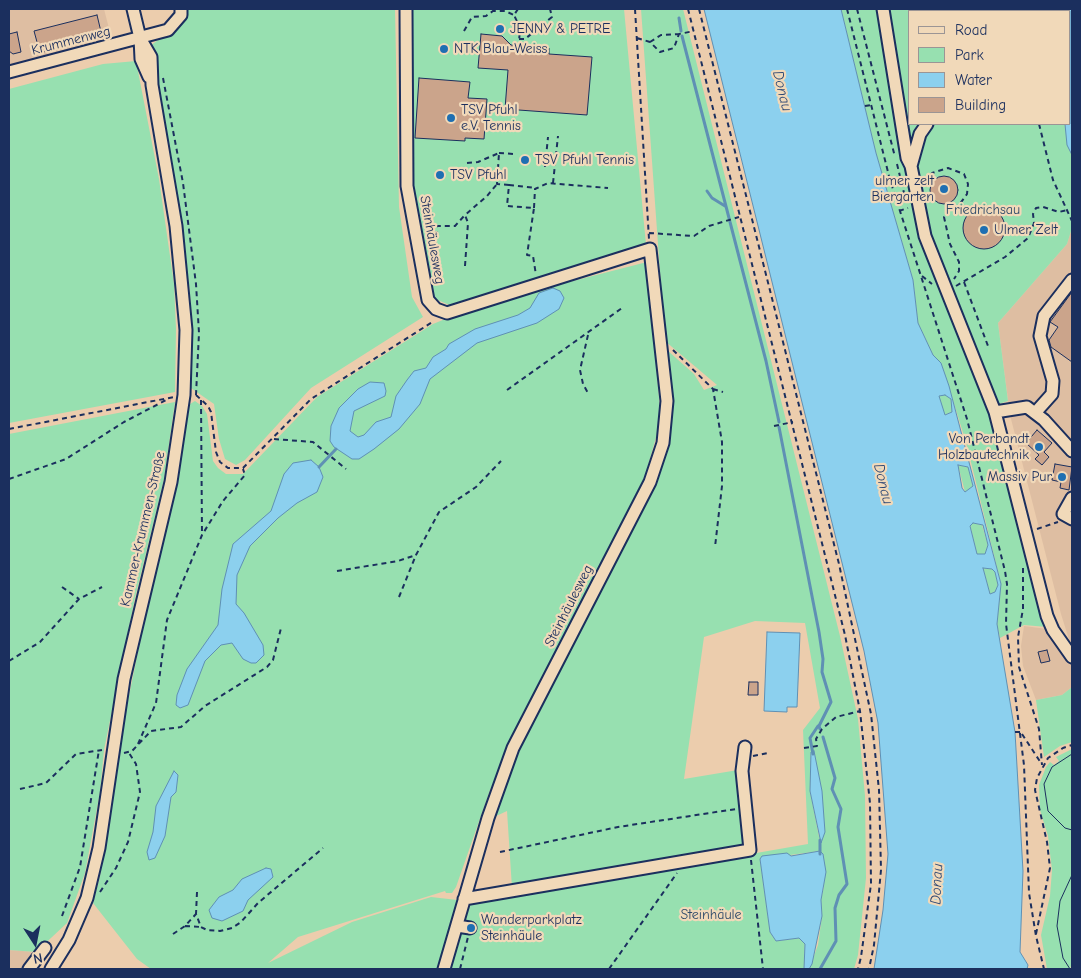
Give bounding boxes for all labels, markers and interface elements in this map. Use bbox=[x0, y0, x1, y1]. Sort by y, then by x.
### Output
legend bbox=[908, 10, 1071, 125]
place label: JENNY & PETRE bbox=[510, 21, 610, 37]
text: Road bbox=[955, 21, 987, 39]
street label: Krummenweg bbox=[30, 23, 112, 59]
marker: JENNY & PETRE bbox=[494, 23, 506, 35]
place label: NTK Blau-Weiss bbox=[454, 41, 547, 57]
marker: NTK Blau-Weiss bbox=[438, 43, 450, 55]
text: Park bbox=[955, 46, 984, 64]
water label: Donau bbox=[768, 69, 796, 113]
text: Water bbox=[955, 71, 992, 89]
text: Building bbox=[955, 96, 1006, 114]
place label: TSV Pfuhl e.V. Tennis bbox=[461, 102, 521, 134]
marker: TSV Pfuhl e.V. Tennis bbox=[445, 112, 457, 124]
place label: TSV Pfuhl Tennis bbox=[535, 152, 634, 168]
marker: TSV Pfuhl Tennis bbox=[519, 154, 531, 166]
place label: TSV Pfuhl bbox=[450, 167, 507, 183]
marker: TSV Pfuhl bbox=[434, 169, 446, 181]
place label: ulmer zelt Biergarten bbox=[871, 173, 934, 206]
marker: ulmer zelt Biergarten bbox=[938, 183, 950, 195]
street label: Steinhäulesweg bbox=[416, 194, 448, 286]
park label: Friedrichsau bbox=[946, 202, 1020, 218]
place label: Ulmer Zelt bbox=[994, 222, 1058, 238]
marker: Ulmer Zelt bbox=[978, 224, 990, 236]
place label: Von Perbandt Holzbautechnik bbox=[938, 431, 1029, 464]
marker: Von Perbandt Holzbautechnik bbox=[1033, 441, 1045, 453]
street label: Kammer-Krummen-Straße bbox=[117, 450, 169, 608]
water label: Donau bbox=[869, 462, 897, 506]
place label: Massiv Pur bbox=[987, 469, 1052, 485]
marker: Massiv Pur bbox=[1056, 471, 1068, 483]
street label: Steinhäulesweg bbox=[541, 562, 597, 650]
water label: Donau bbox=[927, 863, 947, 905]
park label: Steinhäule bbox=[680, 907, 742, 923]
place label: Wanderparkplatz Steinhäule bbox=[481, 912, 582, 944]
north arrow bbox=[10, 918, 60, 968]
marker: Wanderparkplatz Steinhäule bbox=[465, 922, 477, 934]
text: N bbox=[32, 949, 44, 967]

